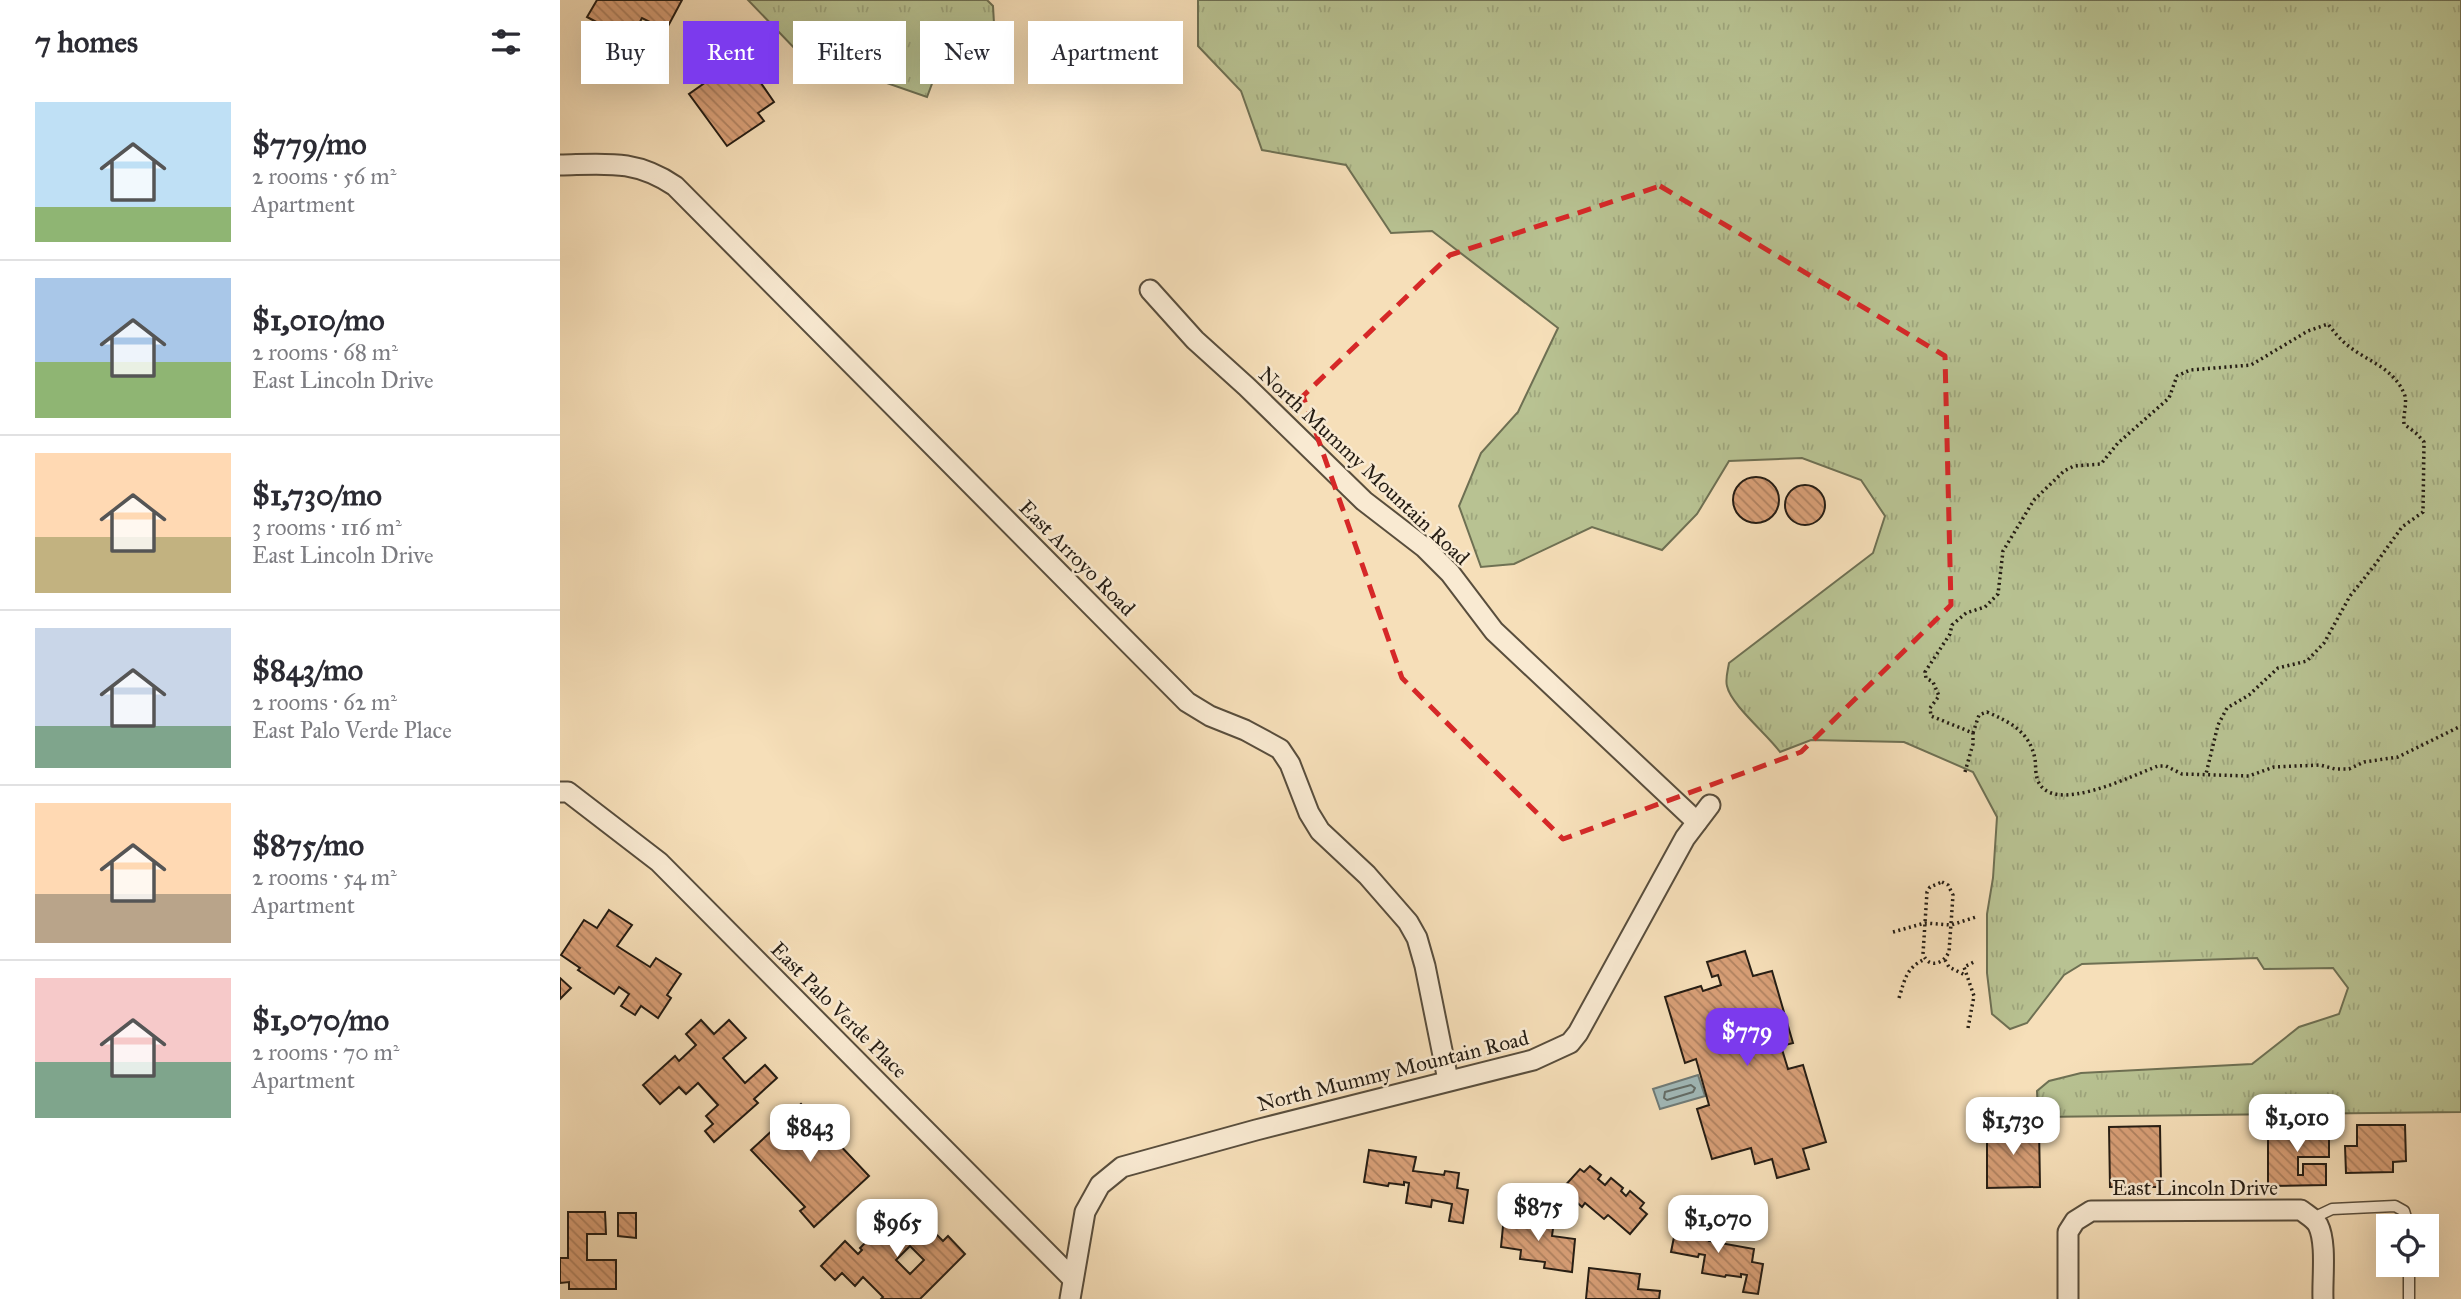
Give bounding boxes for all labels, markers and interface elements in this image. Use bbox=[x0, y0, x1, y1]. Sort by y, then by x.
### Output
chip: Buy bbox=[581, 21, 669, 84]
chip: Rent bbox=[683, 21, 779, 84]
chip: Filters bbox=[793, 21, 906, 84]
chip: New bbox=[920, 21, 1014, 84]
chip: Apartment bbox=[1028, 21, 1183, 84]
icon: filters bbox=[487, 23, 525, 61]
text: 7 homes bbox=[35, 24, 138, 60]
text: $779/mo bbox=[252, 126, 367, 162]
icon: home bbox=[91, 130, 175, 214]
text: 2 rooms · 56 m² bbox=[252, 162, 396, 190]
text: Apartment bbox=[252, 190, 355, 218]
text: $1,010/mo bbox=[252, 302, 385, 338]
icon: home bbox=[91, 306, 175, 390]
text: 2 rooms · 68 m² bbox=[252, 338, 398, 366]
street label: North Mummy Mountain Road bbox=[1253, 361, 1475, 571]
text: East Lincoln Drive bbox=[252, 366, 434, 394]
text: $1,730/mo bbox=[252, 477, 382, 513]
icon: home bbox=[91, 481, 175, 565]
street label: East Arroyo Road bbox=[1014, 495, 1141, 622]
text: 3 rooms · 116 m² bbox=[252, 513, 402, 541]
text: East Lincoln Drive bbox=[252, 541, 434, 569]
text: $843/mo bbox=[252, 652, 363, 688]
icon: home bbox=[91, 656, 175, 740]
text: 2 rooms · 62 m² bbox=[252, 688, 397, 716]
text: East Palo Verde Place bbox=[252, 716, 452, 744]
text: $875/mo bbox=[252, 827, 364, 863]
icon: home bbox=[91, 831, 175, 915]
text: 2 rooms · 54 m² bbox=[252, 863, 397, 891]
text: Apartment bbox=[252, 891, 355, 919]
street label: East Palo Verde Place bbox=[765, 936, 913, 1084]
text: $1,070/mo bbox=[252, 1002, 389, 1038]
icon: home bbox=[91, 1006, 175, 1090]
pin: $779 bbox=[1706, 1009, 1788, 1068]
text: $779 bbox=[1722, 1017, 1772, 1045]
street label: North Mummy Mountain Road bbox=[1255, 1025, 1532, 1117]
text: 2 rooms · 70 m² bbox=[252, 1038, 400, 1066]
text: Apartment bbox=[252, 1066, 355, 1094]
pin: $1,010 bbox=[2240, 1094, 2354, 1154]
pin: $1,730 bbox=[1956, 1098, 2070, 1157]
text: $1,010 bbox=[2265, 1103, 2329, 1131]
pin: $843 bbox=[769, 1104, 851, 1164]
text: $1,730 bbox=[1982, 1106, 2044, 1134]
text: $843 bbox=[786, 1113, 834, 1141]
street label: East Lincoln Drive bbox=[2112, 1175, 2278, 1201]
pin: $875 bbox=[1497, 1184, 1579, 1243]
text: $875 bbox=[1514, 1192, 1563, 1220]
pin: $1,070 bbox=[1661, 1196, 1775, 1255]
pin: $965 bbox=[856, 1200, 938, 1259]
text: $1,070 bbox=[1684, 1204, 1752, 1232]
text: $965 bbox=[873, 1208, 921, 1236]
map controls bbox=[2376, 1214, 2439, 1277]
button: locate bbox=[2376, 1214, 2439, 1277]

